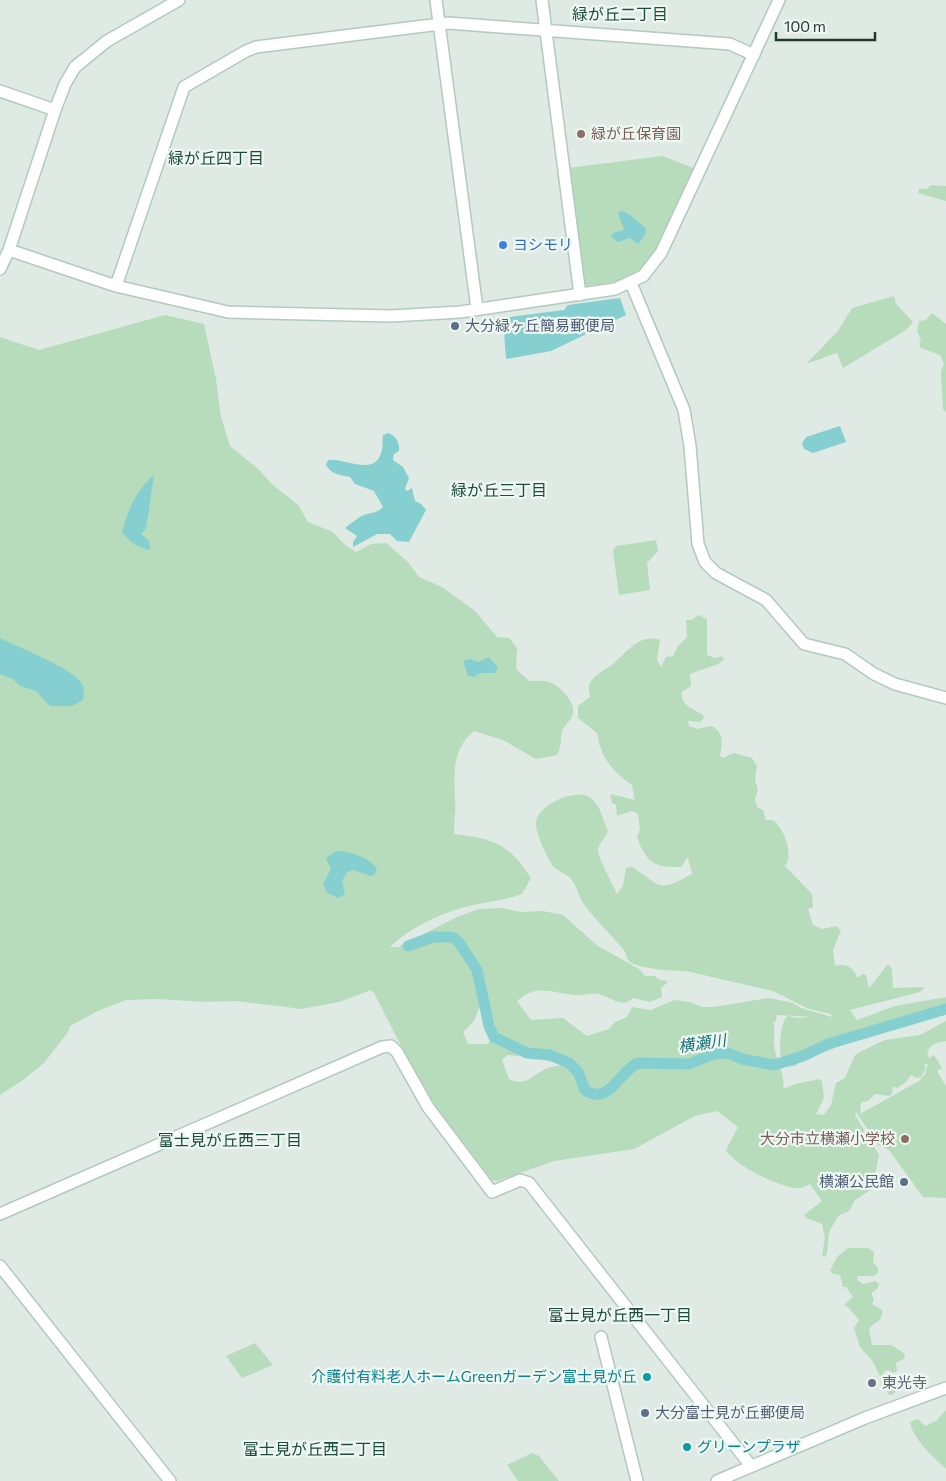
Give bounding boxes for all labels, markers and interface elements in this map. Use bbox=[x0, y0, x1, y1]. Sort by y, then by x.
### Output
district label: 緑が丘二丁目 bbox=[572, 4, 668, 23]
scale bar bbox=[776, 10, 875, 42]
text: 100 m bbox=[784, 17, 826, 35]
place label: 緑が丘保育園 bbox=[591, 124, 681, 142]
marker: 緑が丘保育園 bbox=[575, 128, 587, 140]
district label: 緑が丘四丁目 bbox=[168, 148, 264, 167]
place label: ヨシモリ bbox=[513, 235, 573, 253]
marker: ヨシモリ bbox=[497, 239, 509, 251]
place label: 大分緑ヶ丘簡易郵便局 bbox=[465, 316, 615, 334]
marker: 大分緑ヶ丘簡易郵便局 bbox=[449, 320, 461, 332]
district label: 緑が丘三丁目 bbox=[451, 480, 547, 499]
water label: 横瀬川 bbox=[677, 1029, 729, 1055]
place label: 大分市立横瀬小学校 bbox=[760, 1129, 895, 1147]
district label: 富士見が丘西三丁目 bbox=[158, 1130, 302, 1149]
marker: 大分市立横瀬小学校 bbox=[899, 1133, 911, 1145]
place label: 横瀬公民館 bbox=[819, 1172, 894, 1190]
marker: 横瀬公民館 bbox=[898, 1176, 910, 1188]
district label: 富士見が丘西一丁目 bbox=[548, 1305, 692, 1324]
place label: 介護付有料老人ホームGreenガーデン富士見が丘 bbox=[311, 1367, 637, 1385]
marker: 介護付有料老人ホームGreenガーデン富士見が丘 bbox=[641, 1371, 653, 1383]
place label: 東光寺 bbox=[882, 1373, 927, 1391]
marker: 東光寺 bbox=[866, 1377, 878, 1389]
place label: 大分富士見が丘郵便局 bbox=[655, 1403, 805, 1421]
marker: 大分富士見が丘郵便局 bbox=[639, 1407, 651, 1419]
place label: グリーンプラザ bbox=[697, 1437, 801, 1455]
district label: 富士見が丘西二丁目 bbox=[243, 1439, 387, 1458]
marker: グリーンプラザ bbox=[681, 1441, 693, 1453]

